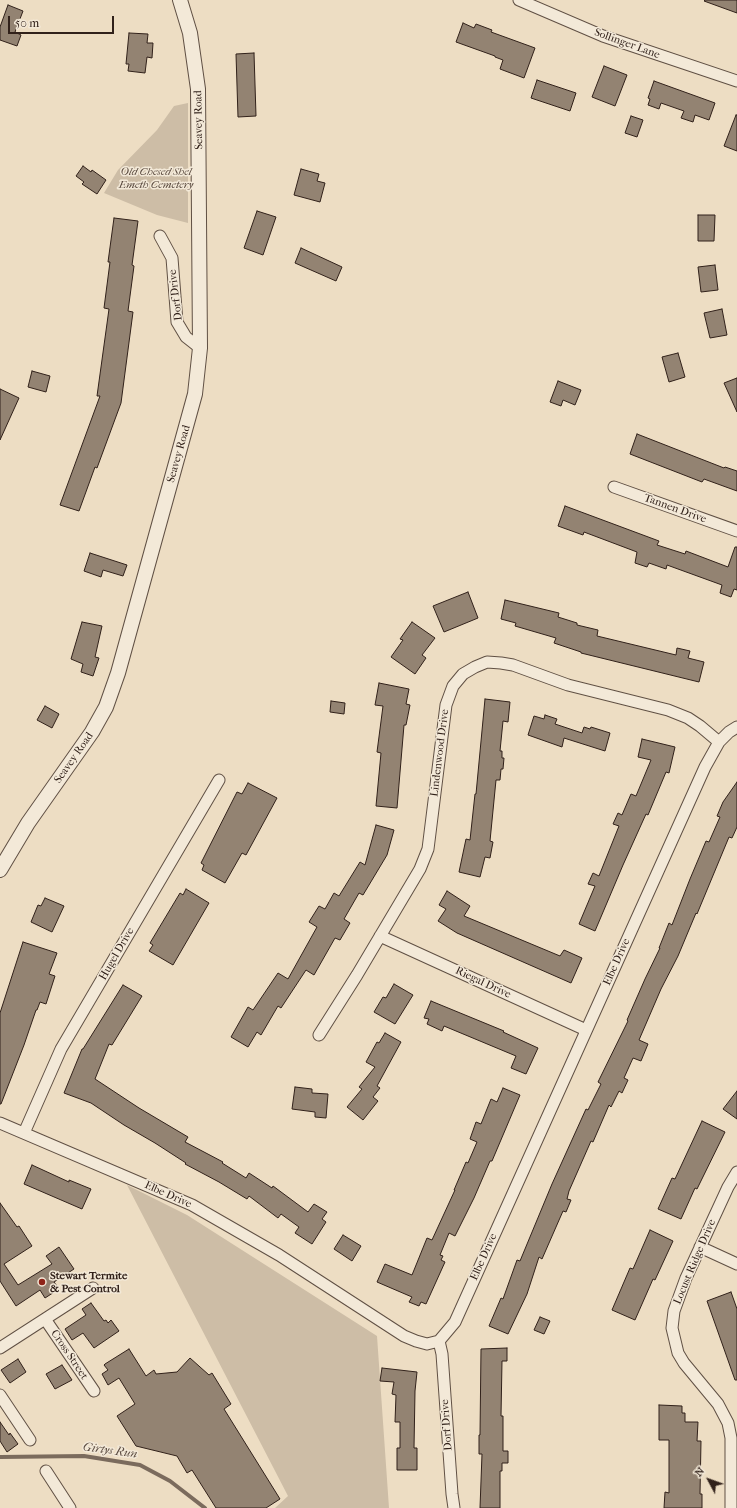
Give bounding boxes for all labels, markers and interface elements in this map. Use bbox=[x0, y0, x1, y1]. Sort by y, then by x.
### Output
scale bar bbox=[10, 8, 116, 34]
text: 50 m bbox=[15, 16, 39, 30]
street label: Sollinger Lane bbox=[592, 26, 662, 62]
street label: Seavey Road bbox=[192, 90, 206, 150]
park label: Old Chesed Shel Emeth Cemetery bbox=[119, 165, 193, 191]
street label: Dorf Drive bbox=[166, 269, 186, 321]
street label: Seavey Road bbox=[164, 424, 194, 484]
street label: Tannen Drive bbox=[642, 492, 708, 526]
street label: Lindenwood Drive bbox=[428, 708, 452, 798]
street label: Seavey Road bbox=[52, 730, 96, 786]
street label: Hugel Drive bbox=[97, 925, 137, 983]
street label: Elbe Drive bbox=[601, 936, 633, 988]
street label: Riegal Drive bbox=[453, 964, 513, 1002]
street label: Elbe Drive bbox=[142, 1179, 194, 1211]
street label: Locust Ridge Drive bbox=[671, 1217, 719, 1307]
street label: Elbe Drive bbox=[468, 1231, 500, 1283]
place label: Stewart Termite & Pest Control bbox=[50, 1269, 127, 1295]
marker: Stewart Termite & Pest Control bbox=[37, 1277, 47, 1287]
street label: Cross Street bbox=[48, 1328, 90, 1382]
street label: Dorf Drive bbox=[439, 1399, 455, 1451]
water label: Girtys Run bbox=[82, 1440, 138, 1462]
north arrow bbox=[689, 1460, 729, 1500]
text: N bbox=[692, 1464, 707, 1479]

